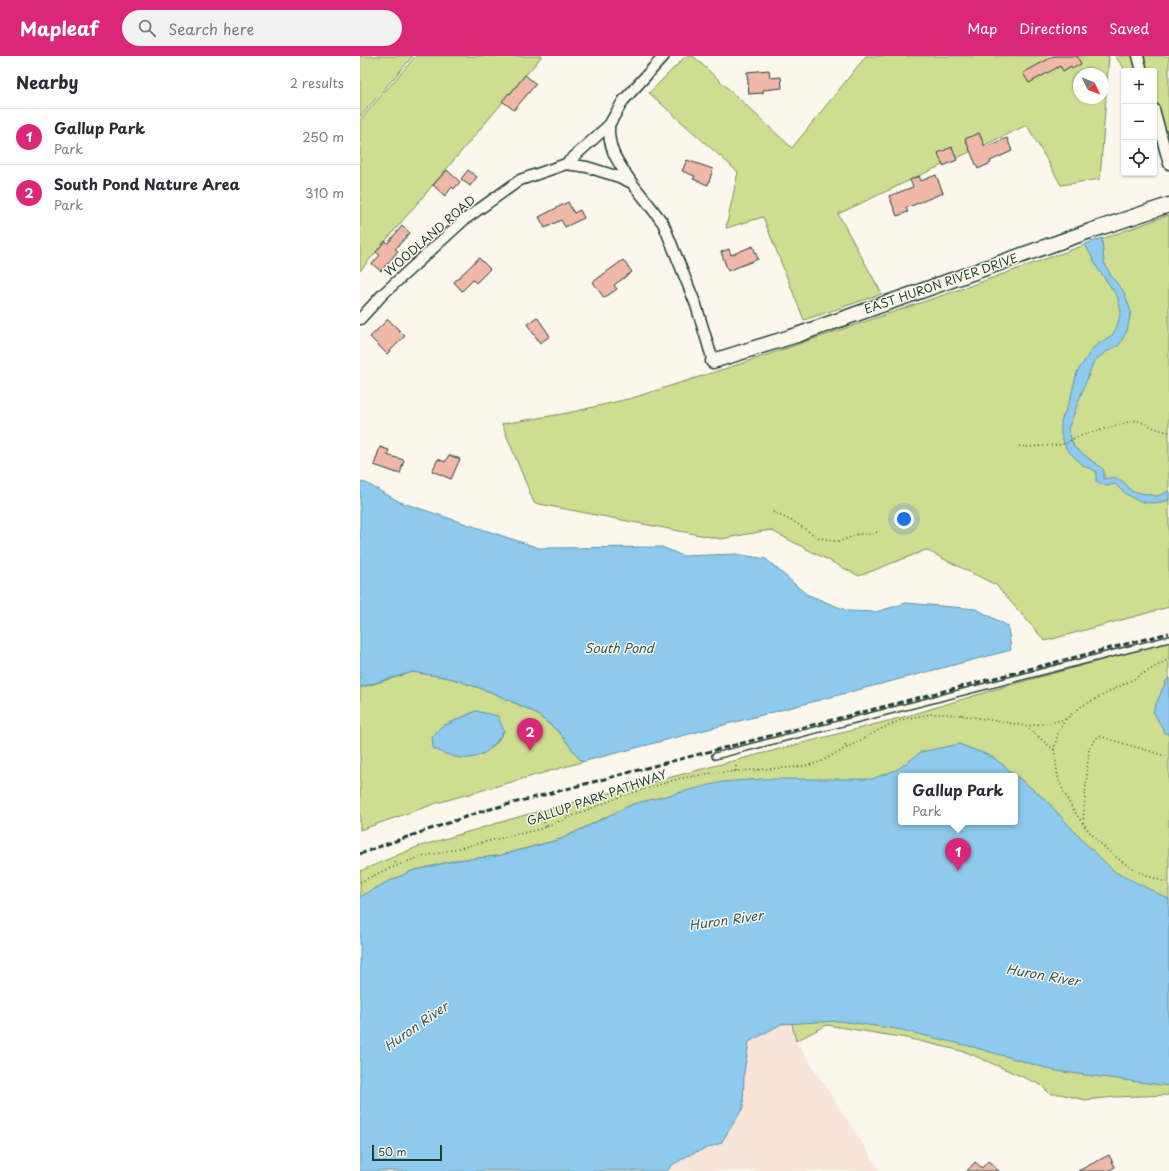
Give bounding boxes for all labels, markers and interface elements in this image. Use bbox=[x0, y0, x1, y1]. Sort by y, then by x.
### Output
search box bbox=[122, 10, 402, 46]
text: Mapleaf bbox=[20, 14, 98, 42]
icon: search bbox=[136, 17, 158, 39]
text: Search here bbox=[168, 17, 254, 40]
text: Map bbox=[967, 18, 997, 39]
text: Directions bbox=[1019, 18, 1087, 39]
text: Saved bbox=[1109, 18, 1149, 39]
north arrow bbox=[1073, 68, 1109, 104]
map controls bbox=[1121, 68, 1157, 176]
button: + bbox=[1121, 68, 1157, 104]
text: Nearby bbox=[16, 69, 78, 95]
text: 2 results bbox=[290, 73, 344, 92]
button: − bbox=[1121, 104, 1157, 140]
text: Gallup Park bbox=[54, 116, 145, 139]
text: 1 bbox=[26, 127, 32, 146]
text: 250 m bbox=[302, 127, 344, 146]
text: Park bbox=[54, 139, 83, 158]
button: locate bbox=[1121, 140, 1157, 176]
text: South Pond Nature Area bbox=[54, 172, 240, 195]
text: 2 bbox=[24, 183, 34, 202]
text: 310 m bbox=[305, 183, 344, 202]
street label: WOODLAND ROAD bbox=[380, 191, 479, 280]
text: Park bbox=[54, 195, 83, 214]
street label: EAST HURON RIVER DRIVE bbox=[861, 248, 1020, 318]
your location bbox=[894, 509, 914, 529]
water label: South Pond bbox=[584, 638, 656, 657]
pin: 2 bbox=[517, 718, 543, 751]
street label: GALLUP PARK PATHWAY bbox=[524, 764, 669, 830]
popup bbox=[898, 773, 1018, 825]
text: Gallup Park bbox=[912, 778, 1004, 801]
text: Park bbox=[912, 801, 941, 820]
pin: 1 bbox=[945, 838, 971, 871]
water label: Huron River bbox=[688, 905, 766, 934]
water label: Huron River bbox=[1005, 959, 1083, 991]
water label: Huron River bbox=[380, 995, 453, 1055]
scale bar bbox=[372, 1143, 442, 1162]
text: 50 m bbox=[378, 1143, 407, 1160]

